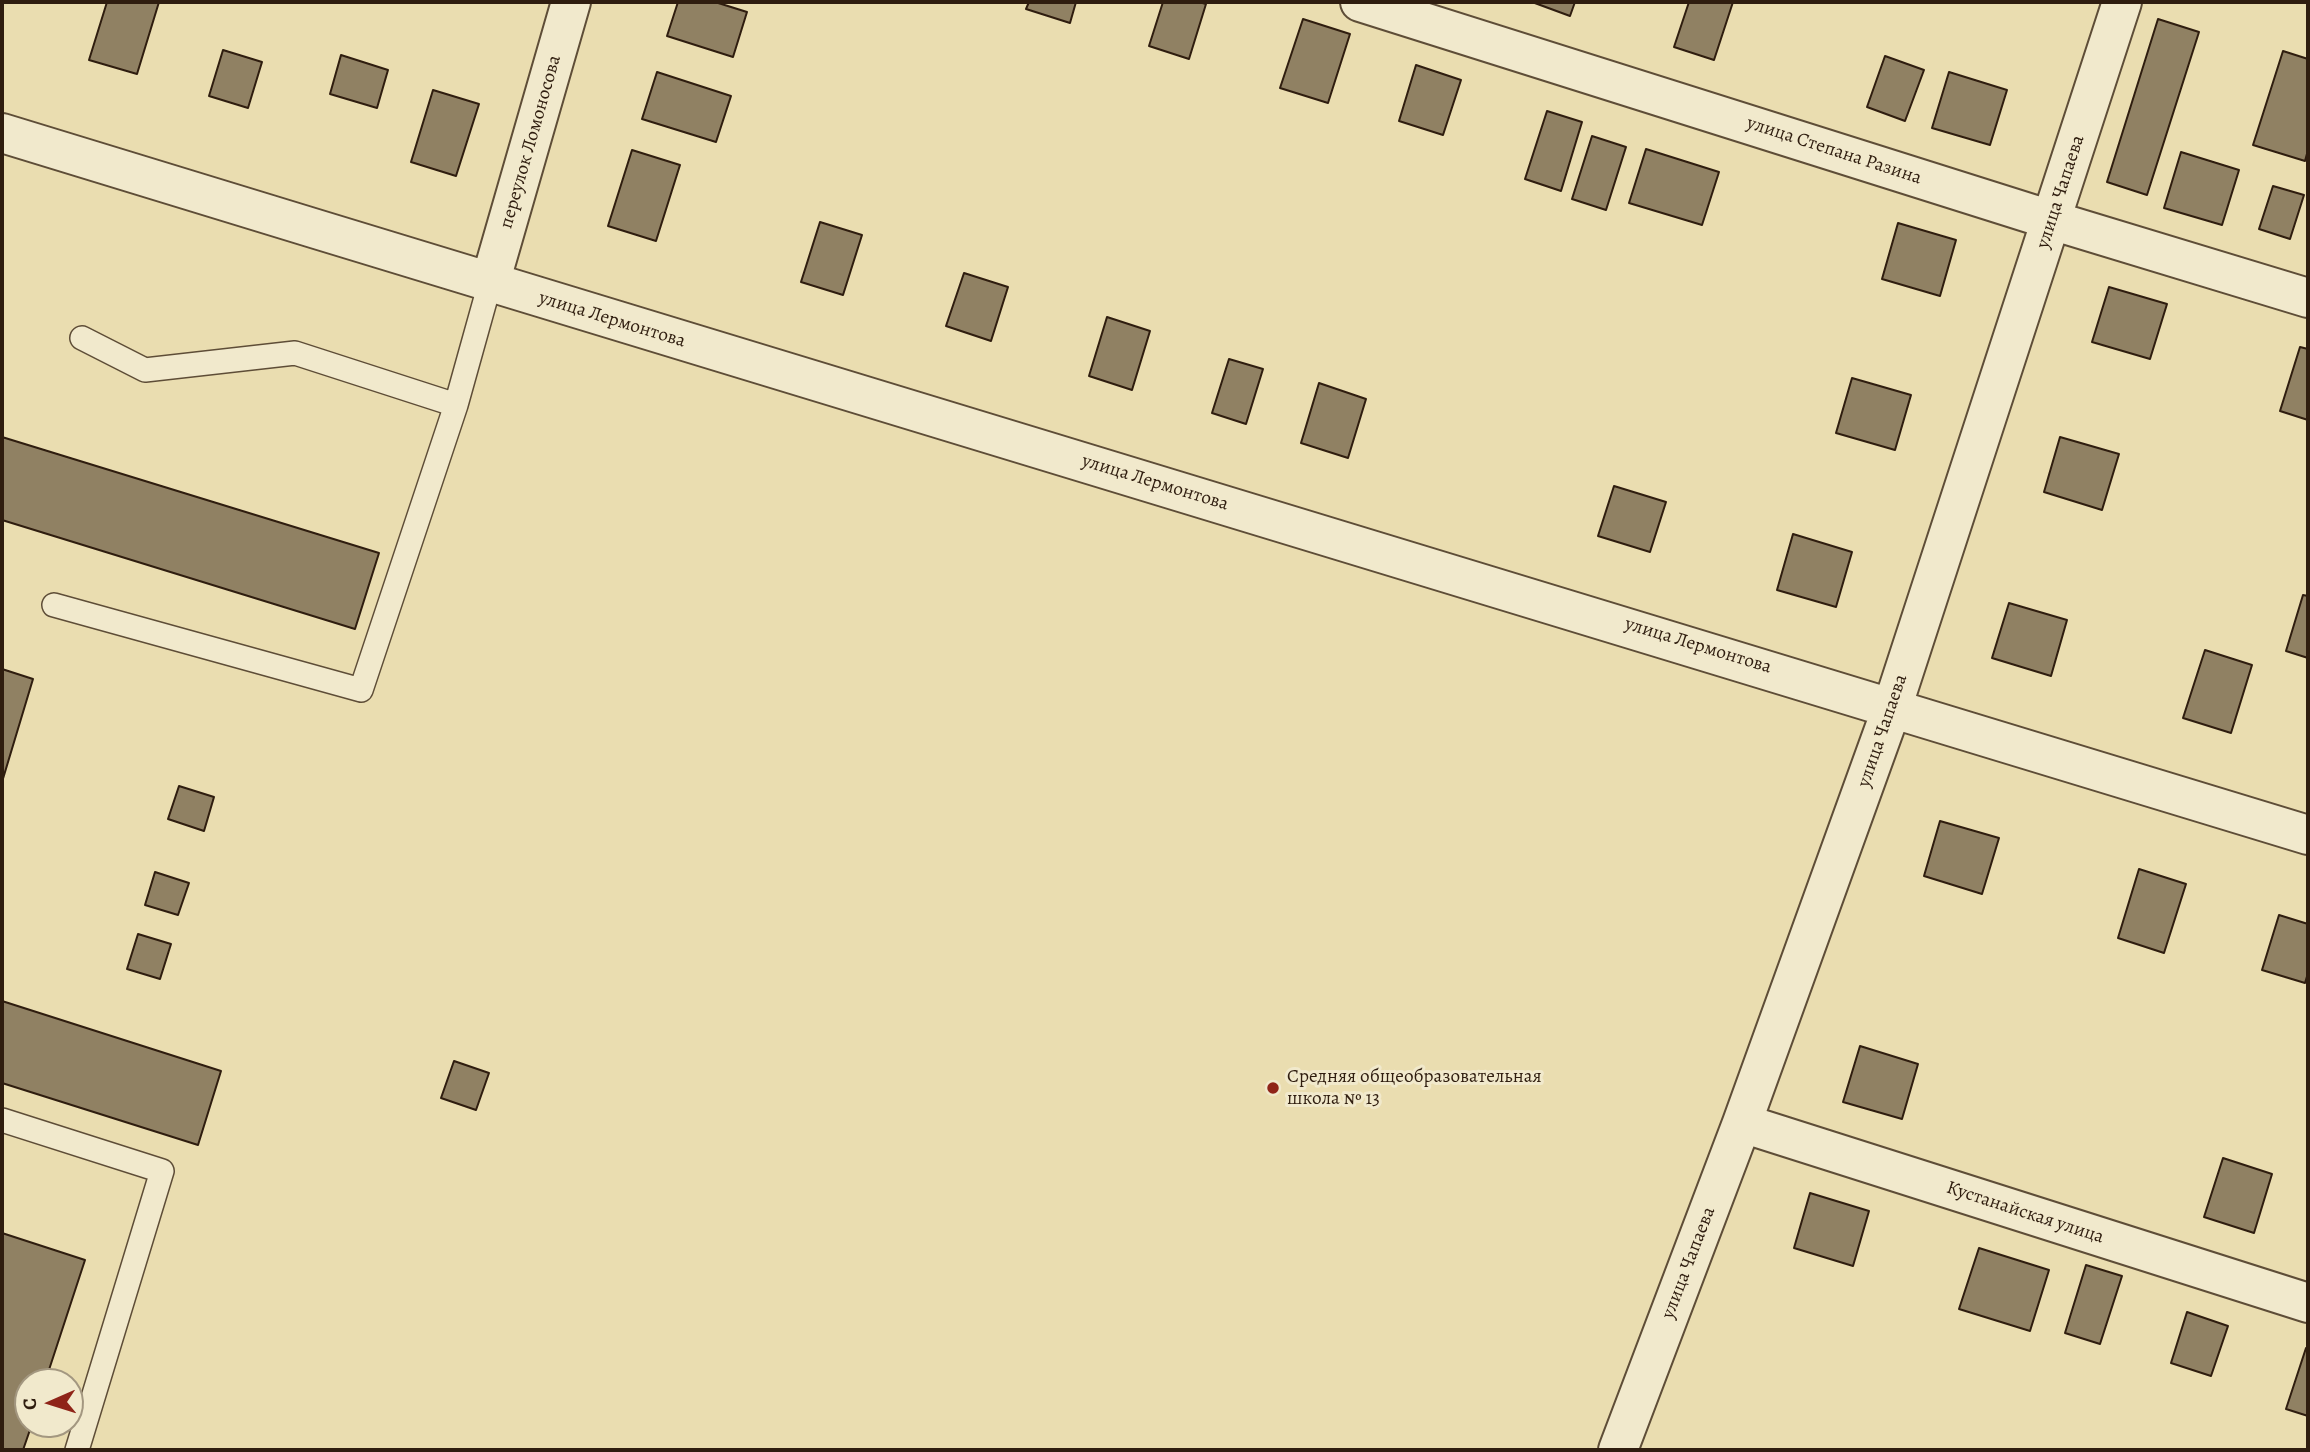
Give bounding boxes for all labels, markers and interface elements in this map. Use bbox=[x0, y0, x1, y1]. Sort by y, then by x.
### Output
street label: переулок Ломоносова bbox=[495, 53, 567, 231]
street label: улица Степана Разина bbox=[1744, 112, 1924, 190]
street label: улица Чапаева bbox=[2032, 132, 2090, 252]
street label: улица Лермонтова bbox=[536, 287, 688, 353]
street label: улица Лермонтова bbox=[1079, 450, 1231, 516]
street label: улица Лермонтова bbox=[1622, 613, 1774, 679]
street label: улица Чапаева bbox=[1853, 671, 1913, 791]
place label: Средняя общеобразовательная школа № 13 bbox=[1287, 1066, 1542, 1110]
marker: Средняя общеобразовательная школа № 13 bbox=[1265, 1080, 1281, 1096]
street label: Кустанайская улица bbox=[1943, 1177, 2107, 1249]
street label: улица Чапаева bbox=[1657, 1204, 1721, 1322]
north arrow bbox=[14, 1368, 84, 1438]
text: С bbox=[17, 1397, 43, 1411]

